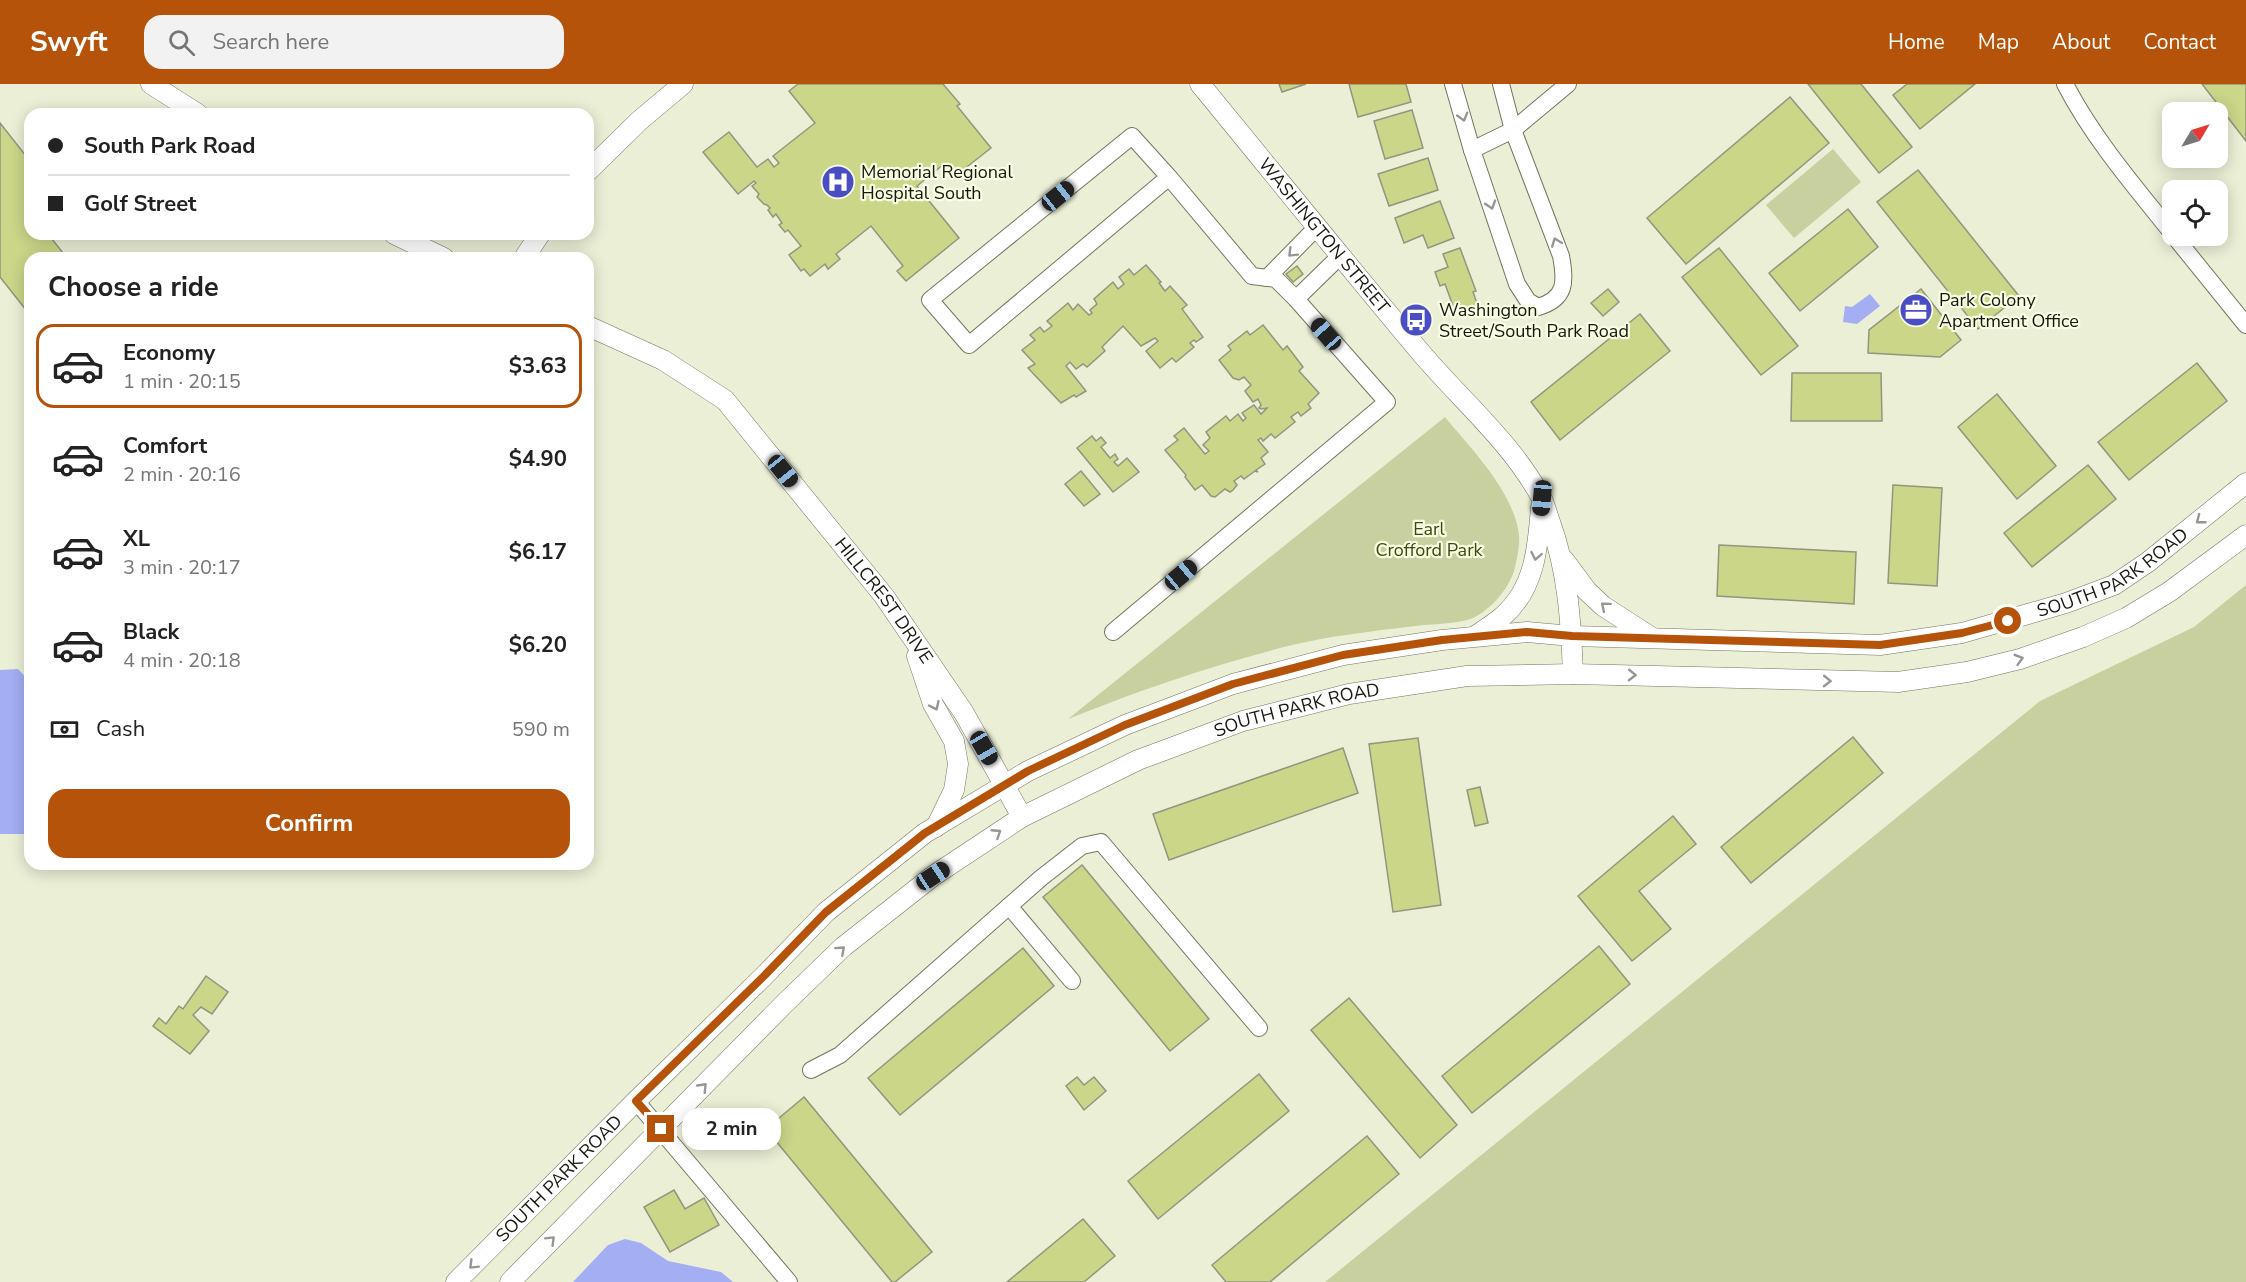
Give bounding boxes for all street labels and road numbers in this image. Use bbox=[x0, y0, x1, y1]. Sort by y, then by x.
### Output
street label: WASHINGTON STREET bbox=[1253, 153, 1395, 319]
street label: SOUTH PARK ROAD bbox=[2034, 522, 2193, 623]
street label: HILLCREST DRIVE bbox=[829, 533, 938, 668]
street label: SOUTH PARK ROAD bbox=[1210, 677, 1381, 743]
street label: SOUTH PARK ROAD bbox=[490, 1110, 628, 1247]

